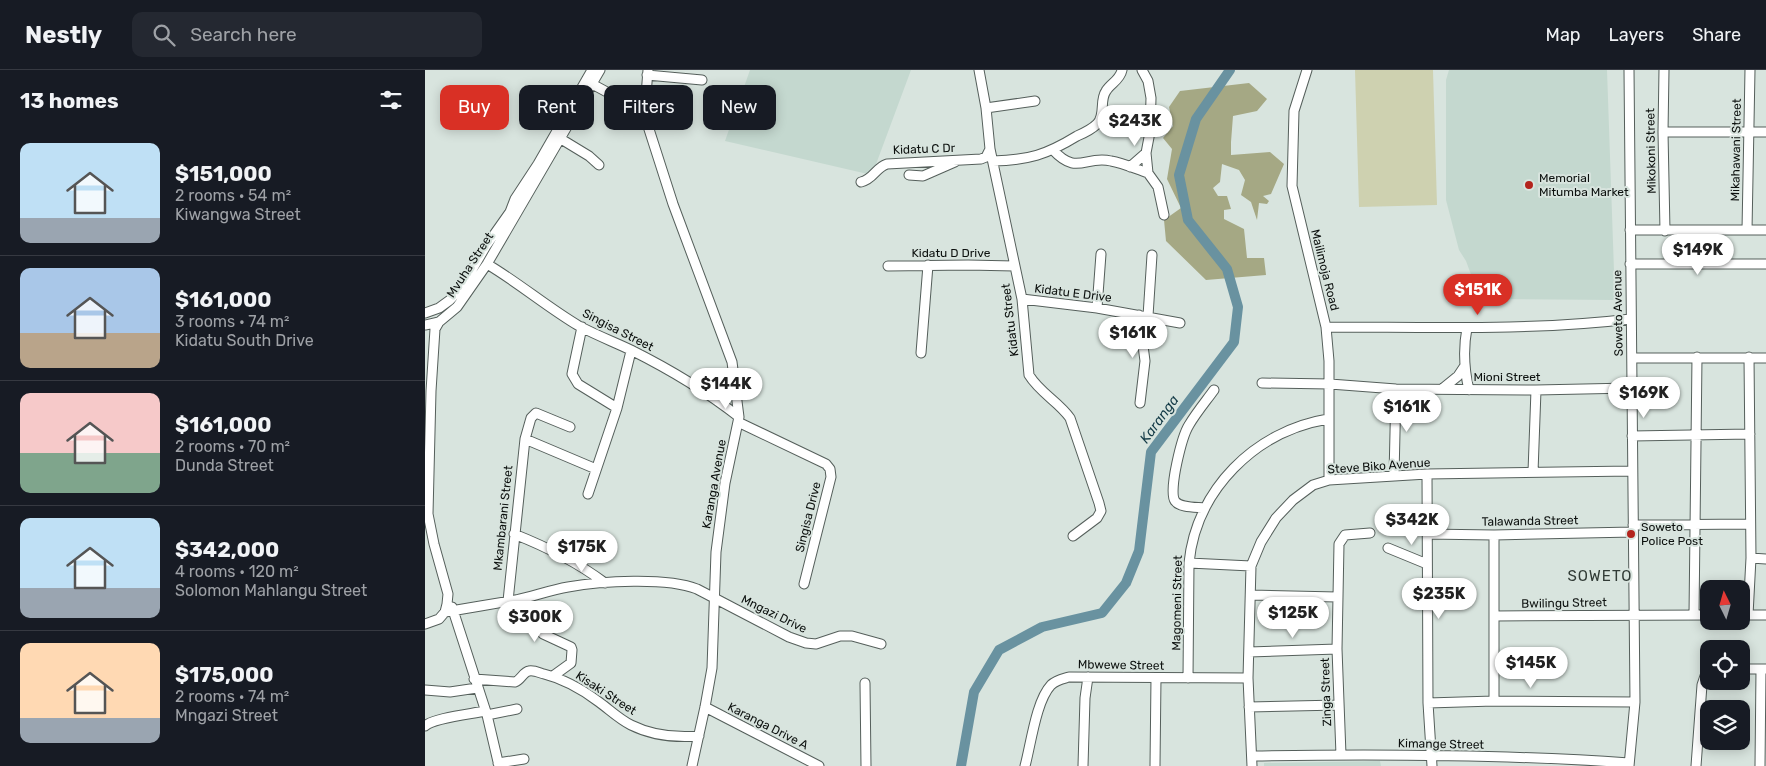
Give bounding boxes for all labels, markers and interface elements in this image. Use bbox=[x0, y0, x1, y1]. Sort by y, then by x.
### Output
search box bbox=[132, 12, 482, 57]
text: Nestly bbox=[25, 21, 102, 49]
icon: search bbox=[150, 21, 178, 49]
text: Search here bbox=[190, 23, 297, 46]
text: Map bbox=[1546, 24, 1581, 46]
text: Layers bbox=[1609, 24, 1664, 46]
text: Share bbox=[1692, 24, 1741, 46]
chip: Buy bbox=[440, 85, 509, 130]
chip: Rent bbox=[519, 85, 594, 130]
chip: Filters bbox=[604, 85, 693, 130]
chip: New bbox=[703, 85, 776, 130]
icon: filters bbox=[377, 86, 405, 114]
text: 13 homes bbox=[20, 88, 119, 113]
street label: Mikahawani Street bbox=[1728, 98, 1744, 202]
pin: $243K bbox=[1100, 104, 1170, 147]
street label: Mikokoni Street bbox=[1643, 108, 1659, 194]
text: $243K bbox=[1108, 111, 1162, 130]
street label: Kidatu C Dr bbox=[893, 141, 956, 157]
text: $151,000 bbox=[175, 161, 272, 186]
icon: home bbox=[60, 163, 120, 223]
place label: Memorial Mitumba Market bbox=[1539, 171, 1629, 199]
marker: Memorial Mitumba Market bbox=[1523, 179, 1535, 191]
text: 2 rooms · 54 m² bbox=[175, 186, 291, 205]
text: Kiwangwa Street bbox=[175, 205, 301, 224]
street label: Mailimoja Road bbox=[1308, 228, 1342, 312]
street label: Mvuha Street bbox=[444, 229, 496, 300]
pin: $149K bbox=[1663, 234, 1733, 276]
text: $149K bbox=[1673, 240, 1723, 259]
street label: Kidatu D Drive bbox=[912, 246, 991, 260]
street label: Soweto Avenue bbox=[1610, 269, 1626, 356]
pin: $151K bbox=[1443, 274, 1513, 316]
text: $151K bbox=[1454, 280, 1502, 299]
street label: Kidatu E Drive bbox=[1034, 281, 1113, 305]
street label: Kidatu Street bbox=[999, 282, 1021, 357]
text: $161,000 bbox=[175, 287, 272, 312]
icon: home bbox=[60, 288, 120, 348]
street label: Singisa Street bbox=[580, 306, 656, 354]
text: 3 rooms · 74 m² bbox=[175, 312, 290, 331]
pin: $161K bbox=[1098, 316, 1168, 359]
text: $161K bbox=[1109, 323, 1157, 342]
text: Kidatu South Drive bbox=[175, 331, 314, 350]
pin: $144K bbox=[691, 368, 761, 410]
street label: Mioni Street bbox=[1473, 370, 1541, 384]
text: $144K bbox=[700, 374, 752, 393]
pin: $169K bbox=[1609, 376, 1679, 419]
text: $169K bbox=[1619, 383, 1669, 402]
pin: $161K bbox=[1372, 390, 1442, 433]
water label: Karanga bbox=[1136, 392, 1182, 447]
text: $161K bbox=[1383, 397, 1431, 416]
text: $161,000 bbox=[175, 412, 272, 437]
icon: home bbox=[60, 413, 120, 473]
text: 2 rooms · 70 m² bbox=[175, 437, 290, 456]
street label: Karanga Avenue bbox=[699, 438, 729, 530]
street label: Steve Biko Avenue bbox=[1327, 455, 1431, 477]
text: Dunda Street bbox=[175, 456, 274, 475]
street label: Mkambarani Street bbox=[491, 464, 516, 571]
street label: Singisa Drive bbox=[792, 480, 824, 554]
pin: $342K bbox=[1377, 504, 1447, 546]
text: $342K bbox=[1385, 510, 1439, 529]
street label: Talawanda Street bbox=[1482, 513, 1579, 529]
place label: Soweto Police Post bbox=[1641, 520, 1703, 548]
marker: Soweto Police Post bbox=[1625, 528, 1637, 540]
pin: $175K bbox=[547, 530, 617, 573]
text: $342,000 bbox=[175, 537, 279, 562]
text: $175K bbox=[558, 537, 606, 556]
icon: home bbox=[60, 538, 120, 598]
street label: Magomeni Street bbox=[1169, 555, 1185, 651]
text: 4 rooms · 120 m² bbox=[175, 562, 299, 581]
district label: SOWETO bbox=[1567, 567, 1633, 585]
pin: $235K bbox=[1404, 578, 1474, 620]
north arrow bbox=[1700, 580, 1750, 630]
map controls bbox=[1700, 580, 1750, 750]
text: Solomon Mahlangu Street bbox=[175, 581, 367, 600]
text: $235K bbox=[1413, 584, 1465, 603]
street label: Mngazi Drive bbox=[739, 592, 809, 636]
street label: Bwilingu Street bbox=[1521, 595, 1607, 611]
pin: $125K bbox=[1258, 596, 1328, 639]
pin: $300K bbox=[500, 600, 570, 643]
text: $125K bbox=[1268, 603, 1318, 622]
text: $300K bbox=[508, 607, 562, 626]
button: locate bbox=[1700, 640, 1750, 690]
pin: $145K bbox=[1496, 646, 1566, 689]
text: $145K bbox=[1506, 653, 1556, 672]
street label: Mbwewe Street bbox=[1078, 657, 1165, 673]
street label: Zinga Street bbox=[1318, 657, 1334, 727]
text: $175,000 bbox=[175, 662, 274, 687]
icon: home bbox=[60, 663, 120, 723]
street label: Kisaki Street bbox=[573, 668, 639, 718]
text: 2 rooms · 74 m² bbox=[175, 687, 289, 706]
street label: Karanga Drive A bbox=[725, 700, 811, 752]
button: layers bbox=[1700, 700, 1750, 750]
text: Mngazi Street bbox=[175, 706, 278, 725]
street label: Kimange Street bbox=[1398, 736, 1485, 752]

